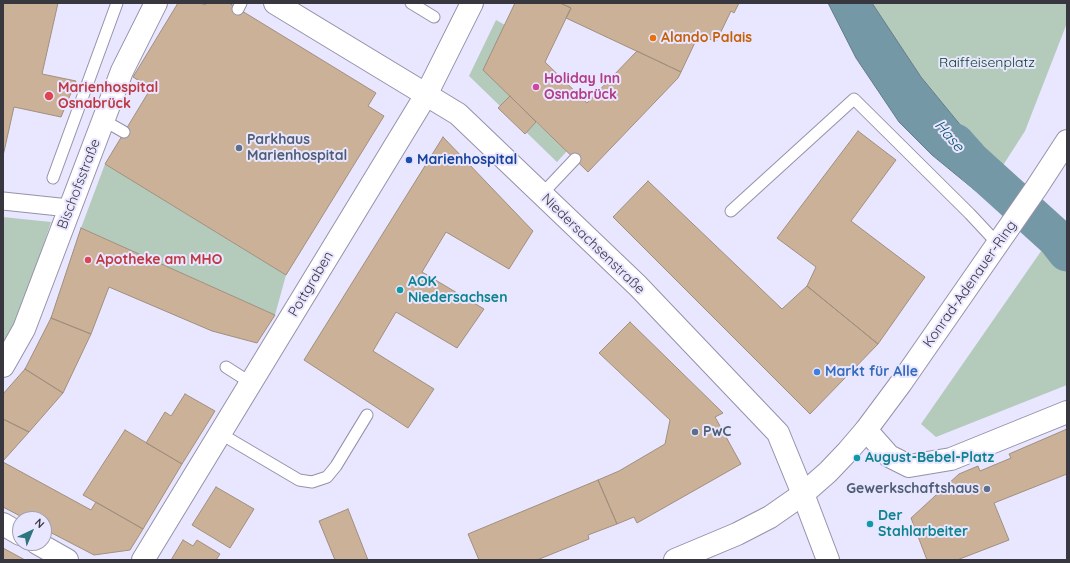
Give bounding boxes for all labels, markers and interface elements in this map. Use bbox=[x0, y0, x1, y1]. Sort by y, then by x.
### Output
place label: Alando Palais bbox=[661, 30, 752, 46]
marker: Alando Palais bbox=[648, 33, 658, 43]
park label: Raiffeisenplatz bbox=[939, 55, 1035, 71]
place label: Holiday Inn Osnabrück bbox=[544, 71, 620, 104]
place label: Marienhospital Osnabrück bbox=[58, 80, 158, 112]
marker: Holiday Inn Osnabrück bbox=[531, 82, 541, 92]
marker: Marienhospital Osnabrück bbox=[43, 90, 55, 102]
water label: Hase bbox=[931, 117, 967, 155]
place label: Parkhaus Marienhospital bbox=[247, 132, 347, 164]
street label: Bischofsstraße bbox=[54, 136, 104, 232]
marker: Parkhaus Marienhospital bbox=[234, 143, 244, 153]
place label: Marienhospital bbox=[417, 152, 517, 168]
marker: Marienhospital bbox=[404, 155, 414, 165]
street label: Niedersachsenstraße bbox=[538, 190, 648, 298]
street label: Konrad-Adenauer-Ring bbox=[920, 217, 1020, 351]
street label: Pottgraben bbox=[285, 248, 337, 320]
place label: Apotheke am MHO bbox=[96, 252, 222, 268]
marker: Apotheke am MHO bbox=[83, 255, 93, 265]
place label: AOK Niedersachsen bbox=[408, 274, 507, 306]
marker: AOK Niedersachsen bbox=[395, 285, 405, 295]
place label: Markt für Alle bbox=[825, 364, 918, 380]
marker: Markt für Alle bbox=[812, 367, 822, 377]
place label: PwC bbox=[703, 424, 731, 440]
marker: PwC bbox=[690, 427, 700, 437]
place label: August-Bebel-Platz bbox=[865, 450, 994, 466]
marker: August-Bebel-Platz bbox=[852, 453, 862, 463]
place label: Gewerkschaftshaus bbox=[846, 481, 979, 497]
marker: Gewerkschaftshaus bbox=[982, 484, 992, 494]
place label: Der Stahlarbeiter bbox=[878, 508, 968, 540]
north arrow bbox=[12, 511, 52, 551]
text: N bbox=[32, 515, 47, 531]
marker: Der Stahlarbeiter bbox=[865, 519, 875, 529]

